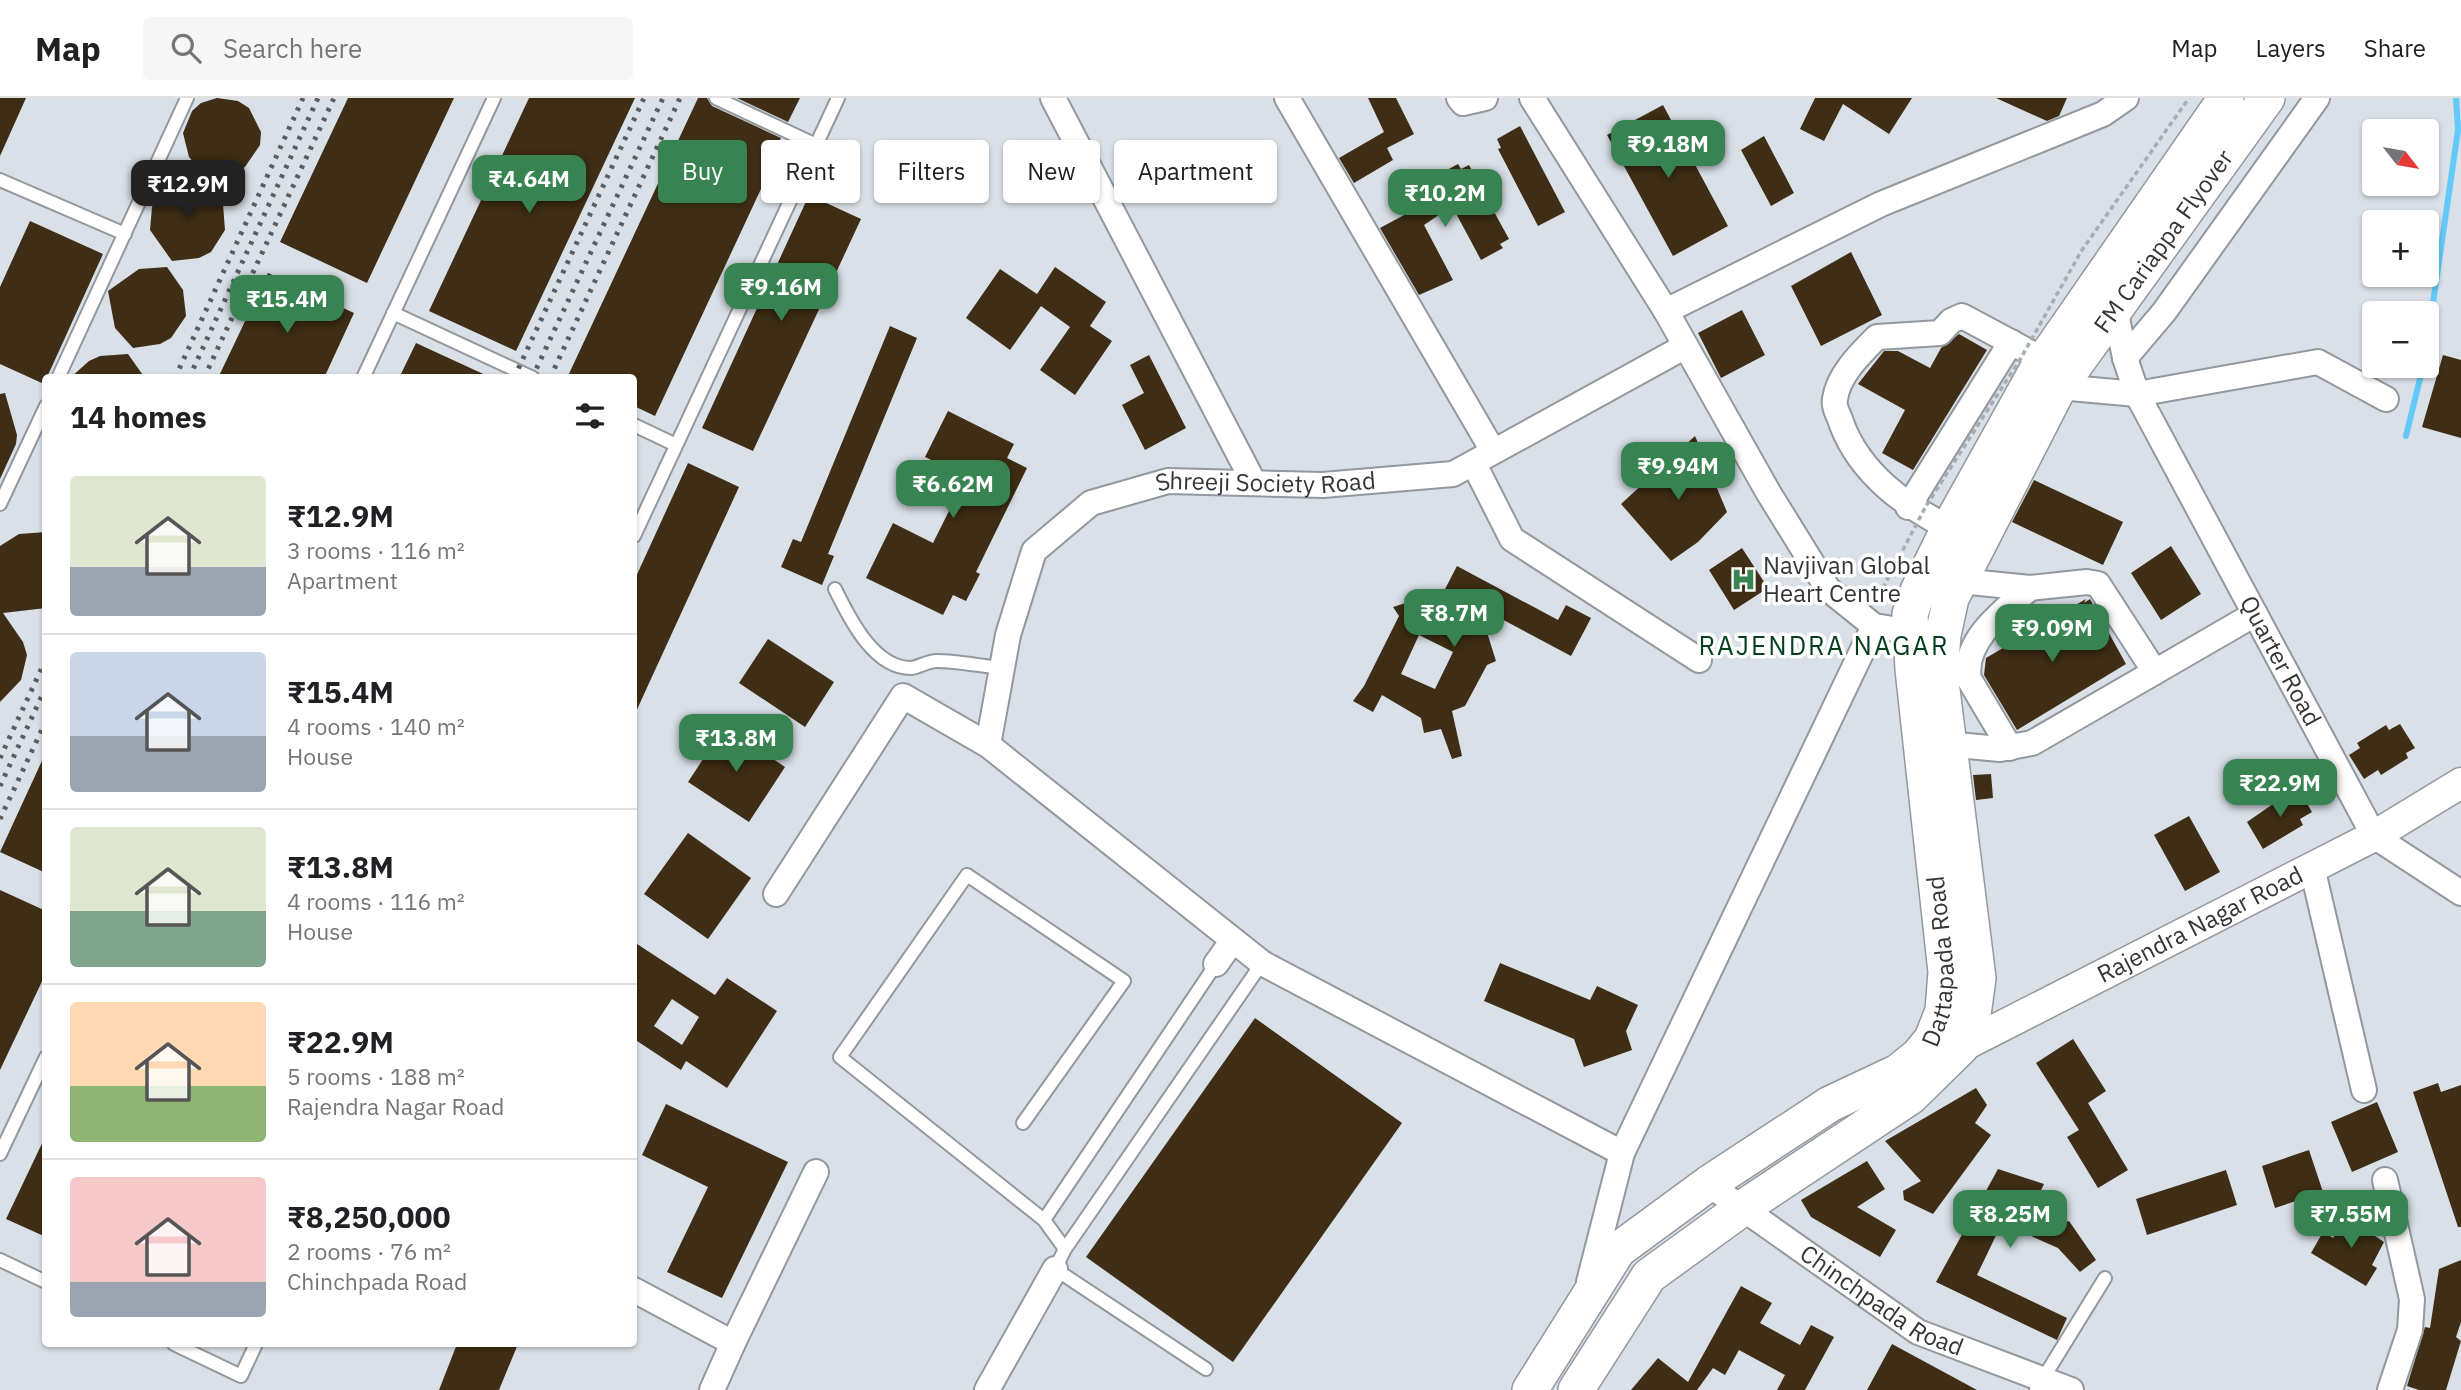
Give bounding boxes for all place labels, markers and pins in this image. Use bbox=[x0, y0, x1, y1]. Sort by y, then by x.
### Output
pin: ₹9.18M bbox=[1611, 120, 1725, 180]
pin: ₹4.64M bbox=[472, 156, 586, 215]
pin: ₹12.9M bbox=[131, 160, 245, 220]
pin: ₹10.2M bbox=[1388, 170, 1502, 229]
pin: ₹9.16M bbox=[724, 264, 838, 323]
pin: ₹15.4M bbox=[230, 275, 344, 335]
pin: ₹9.94M bbox=[1621, 442, 1735, 502]
pin: ₹6.62M bbox=[896, 460, 1010, 520]
place label: Navjivan Global Heart Centre bbox=[1763, 549, 1930, 609]
hospital icon: Navjivan Global Heart Centre bbox=[1729, 566, 1757, 594]
pin: ₹8.7M bbox=[1405, 589, 1503, 649]
pin: ₹9.09M bbox=[1995, 604, 2109, 664]
pin: ₹13.8M bbox=[679, 714, 793, 774]
pin: ₹22.9M bbox=[2223, 760, 2337, 819]
pin: ₹8.25M bbox=[1953, 1190, 2067, 1250]
pin: ₹7.55M bbox=[2294, 1190, 2408, 1250]

